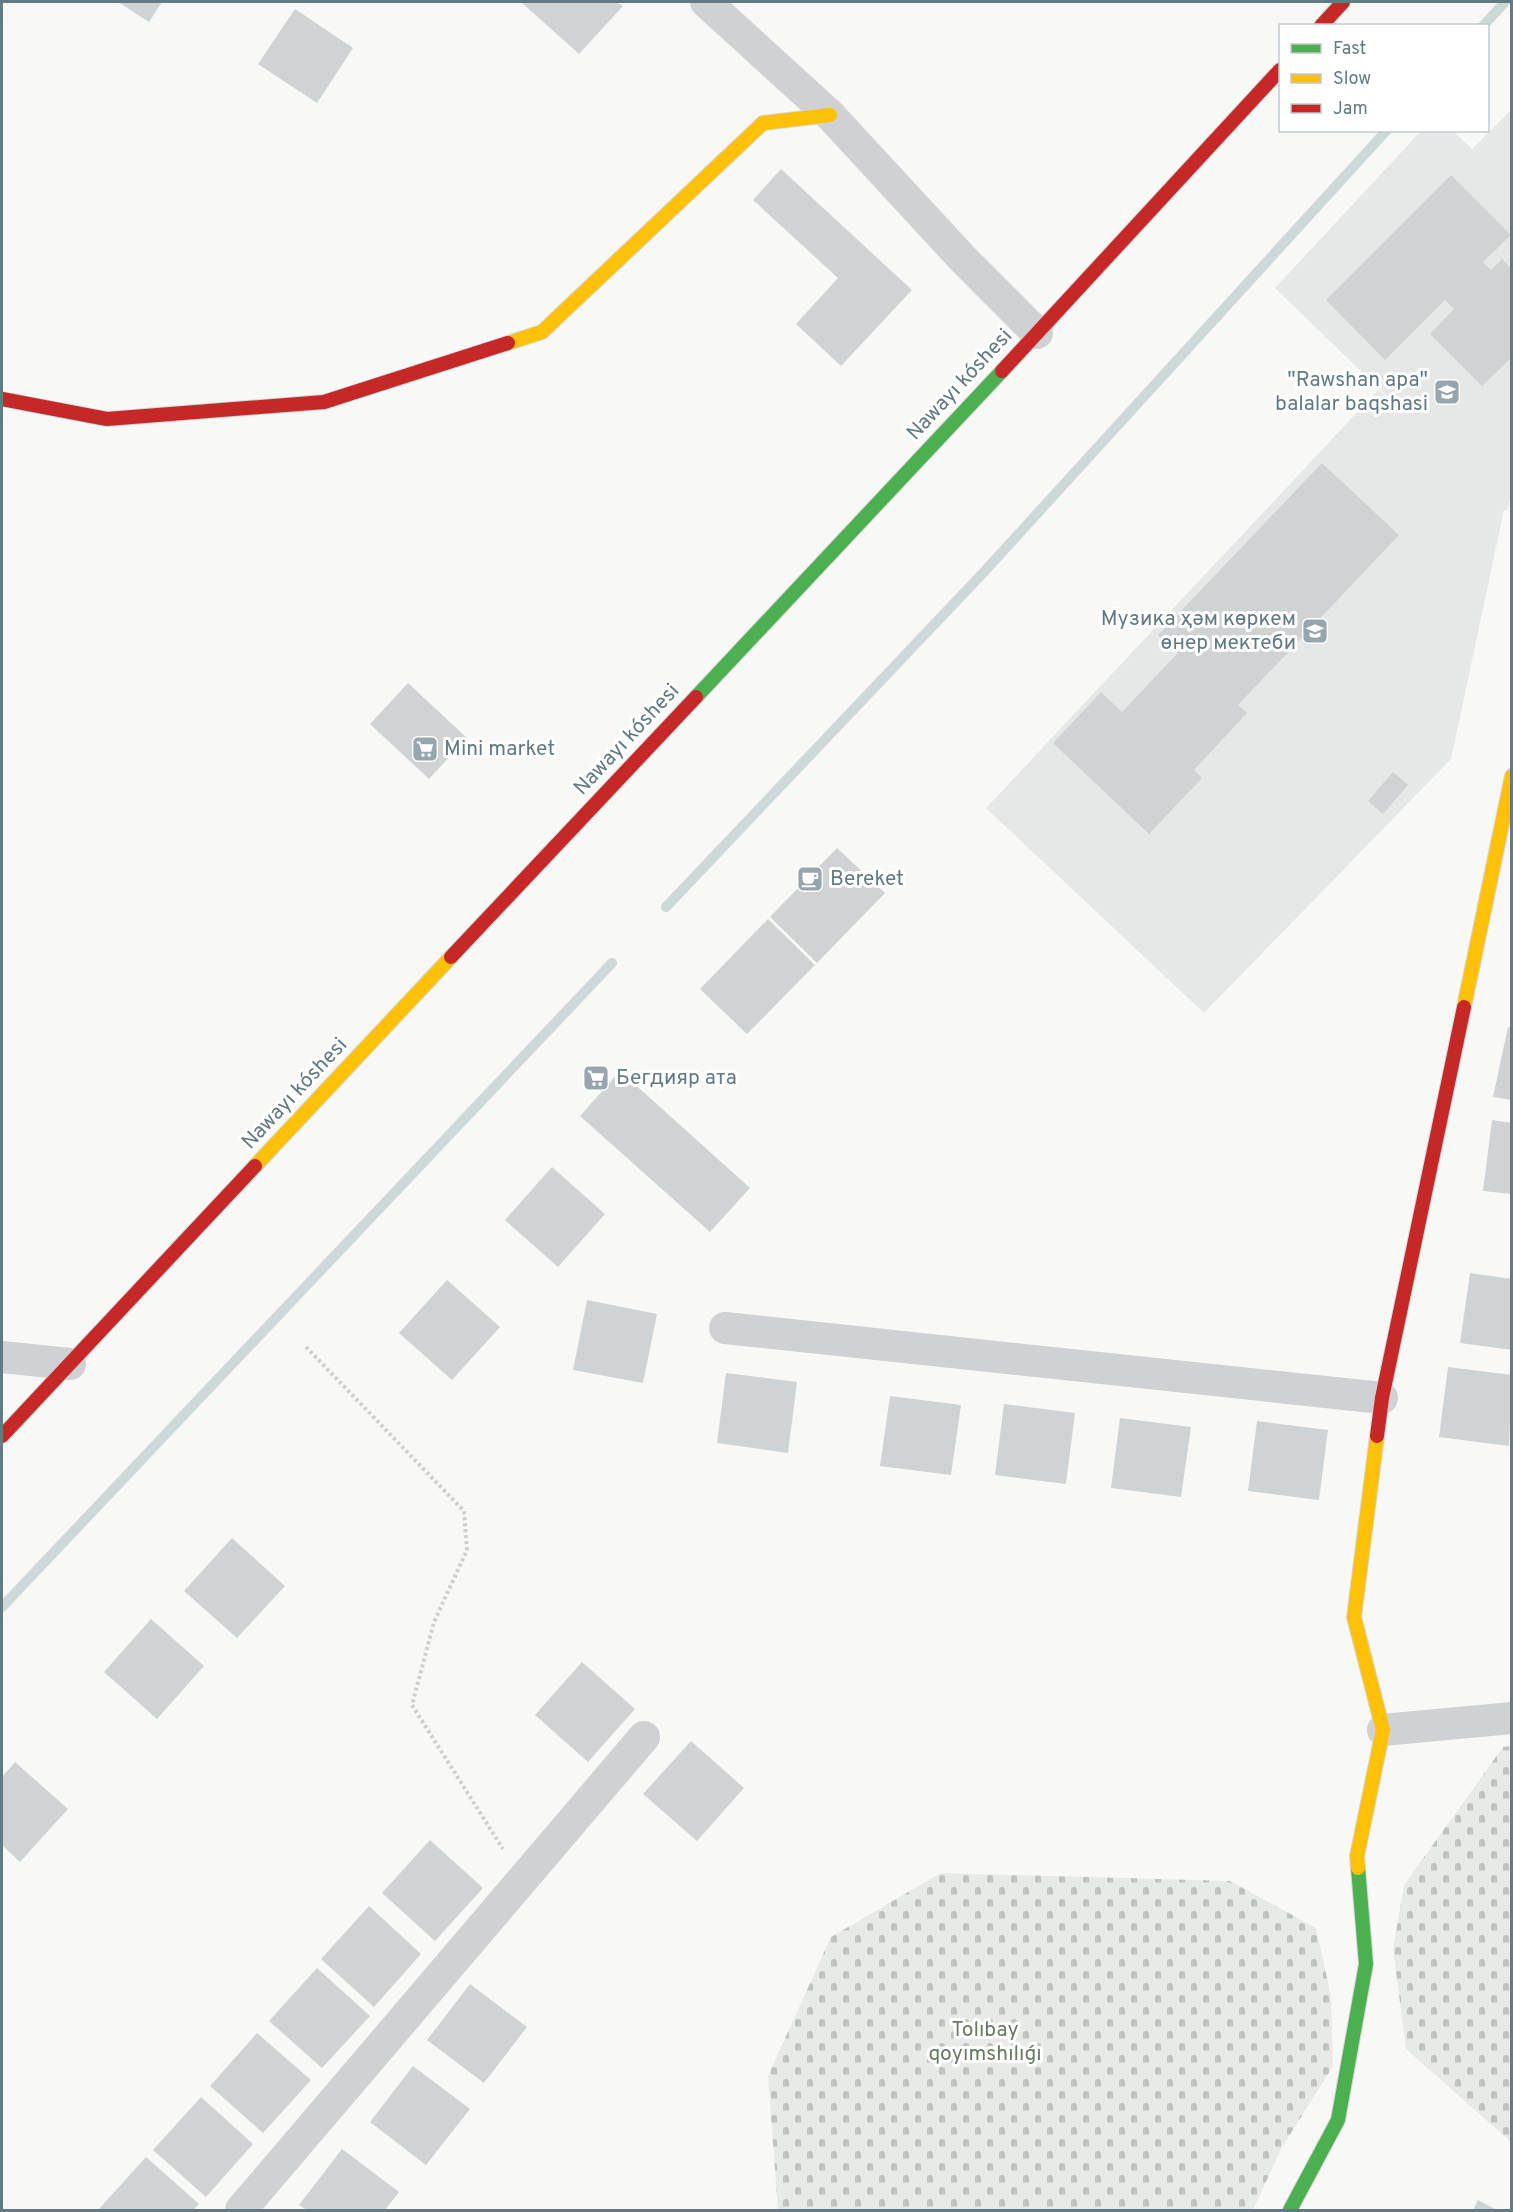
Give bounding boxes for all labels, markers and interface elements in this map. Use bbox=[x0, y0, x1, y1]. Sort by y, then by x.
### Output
legend bbox=[1279, 24, 1489, 132]
text: Fast bbox=[1333, 38, 1366, 61]
text: Slow bbox=[1333, 68, 1371, 91]
text: Jam bbox=[1333, 98, 1368, 121]
street label: Nawayı kóshesi bbox=[901, 324, 1019, 446]
place label: "Rawshan apa" balalar baqshasi bbox=[1275, 367, 1428, 418]
school or university icon: "Rawshan apa" balalar baqshasi bbox=[1432, 377, 1462, 407]
place label: Музика ҳәм көркем өнер мектеби bbox=[1101, 606, 1296, 657]
school or university icon: Музика ҳәм көркем өнер мектеби bbox=[1300, 616, 1330, 646]
street label: Nawayı kóshesi bbox=[568, 679, 686, 801]
supermarket icon: Mini market bbox=[410, 734, 440, 764]
place label: Mini market bbox=[444, 736, 555, 763]
cafe icon: Bereket bbox=[795, 864, 825, 894]
place label: Bereket bbox=[830, 866, 904, 893]
street label: Nawayı kóshesi bbox=[236, 1033, 354, 1155]
supermarket icon: Бегдияр ата bbox=[581, 1063, 611, 1093]
place label: Бегдияр ата bbox=[616, 1065, 737, 1092]
park label: Tolıbay qoyımshılıǵı bbox=[928, 2017, 1042, 2068]

